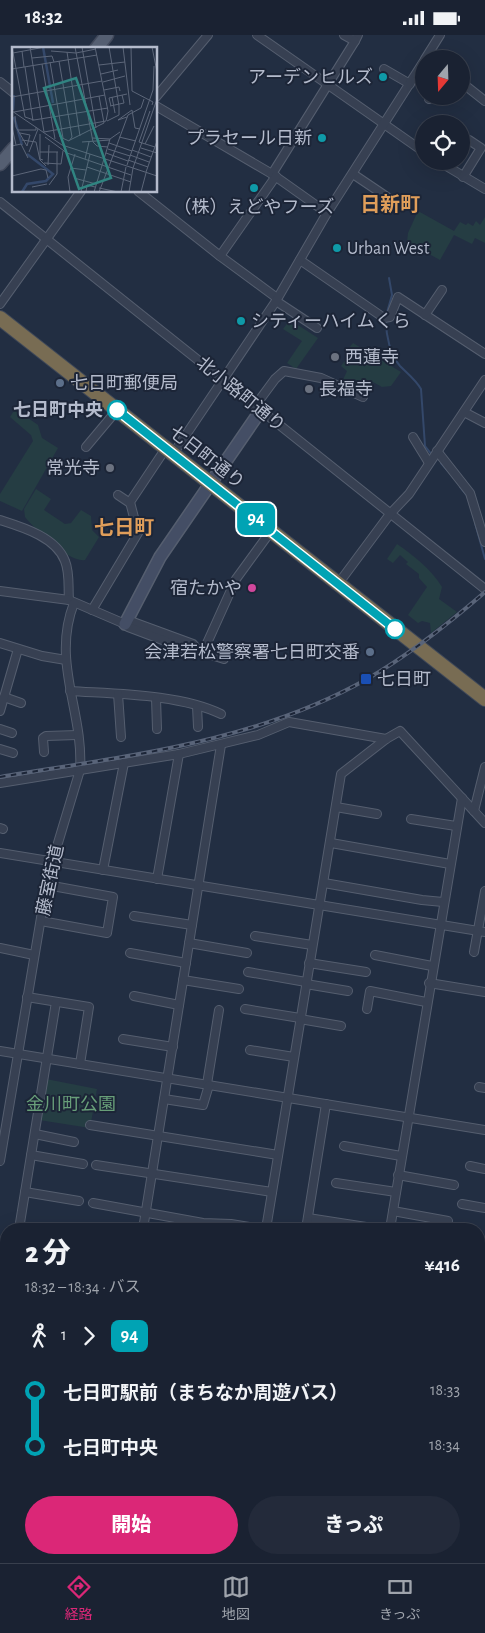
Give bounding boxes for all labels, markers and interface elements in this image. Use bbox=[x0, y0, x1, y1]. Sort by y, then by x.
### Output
text: 18:32 bbox=[25, 8, 63, 27]
inset map bbox=[12, 47, 158, 193]
north arrow bbox=[415, 50, 470, 105]
map controls bbox=[415, 50, 470, 170]
place label: アーデンヒルズ bbox=[248, 67, 373, 87]
marker: アーデンヒルズ bbox=[377, 71, 389, 83]
button: locate bbox=[415, 115, 470, 170]
place label: プラセール日新 bbox=[186, 129, 312, 148]
marker: プラセール日新 bbox=[316, 132, 328, 144]
marker: （株）えどやフーズ bbox=[248, 182, 260, 194]
district label: 日新町 bbox=[360, 194, 420, 215]
place label: （株）えどやフーズ bbox=[173, 197, 335, 217]
place label: Urban West bbox=[347, 240, 430, 258]
marker: Urban West bbox=[331, 242, 343, 254]
place label: シティーハイムくら bbox=[251, 312, 411, 331]
marker: シティーハイムくら bbox=[235, 315, 247, 327]
place label: 西蓮寺 bbox=[345, 348, 399, 367]
marker: 西蓮寺 bbox=[329, 351, 341, 363]
street label: 北小路町通り bbox=[193, 352, 289, 436]
place label: 七日町郵便局 bbox=[70, 374, 178, 393]
marker: 七日町郵便局 bbox=[54, 377, 66, 389]
place label: 長福寺 bbox=[319, 380, 373, 399]
marker: 長福寺 bbox=[303, 383, 315, 395]
marker: 七日町中央 bbox=[107, 400, 127, 420]
place label: 七日町中央 bbox=[13, 401, 103, 420]
street label: 七日町通り bbox=[165, 422, 248, 493]
place label: 常光寺 bbox=[46, 459, 100, 478]
marker: 常光寺 bbox=[104, 462, 116, 474]
line badge: 94 bbox=[234, 503, 278, 535]
text: 94 bbox=[247, 510, 265, 528]
district label: 七日町 bbox=[94, 518, 154, 538]
place label: 宿たかや bbox=[170, 579, 242, 598]
marker: 宿たかや bbox=[246, 582, 258, 594]
unlabelled marker bbox=[385, 619, 405, 639]
place label: 会津若松警察署七日町交番 bbox=[144, 642, 360, 662]
marker: 会津若松警察署七日町交番 bbox=[364, 646, 376, 658]
place label: 七日町 bbox=[377, 670, 431, 689]
marker: 七日町 bbox=[359, 672, 373, 686]
street label: 藤室街道 bbox=[33, 843, 67, 917]
park label: 金川町公園 bbox=[26, 1095, 116, 1114]
text: 2 分 bbox=[25, 1240, 70, 1268]
text: ¥416 bbox=[424, 1256, 460, 1275]
text: 18:32 – 18:34 · バス bbox=[25, 1279, 141, 1295]
icon: walk bbox=[25, 1322, 53, 1350]
icon: forward bbox=[75, 1322, 103, 1350]
text: 1 bbox=[61, 1327, 67, 1343]
text: 94 bbox=[121, 1327, 138, 1345]
text: 18:33 bbox=[430, 1382, 460, 1398]
text: 七日町駅前（まちなか周遊バス） bbox=[63, 1384, 348, 1403]
text: 18:34 bbox=[429, 1437, 460, 1453]
text: 七日町中央 bbox=[63, 1439, 158, 1458]
button: 開始 bbox=[25, 1496, 238, 1554]
button: きっぷ bbox=[248, 1496, 460, 1554]
tab: 経路 bbox=[65, 1573, 93, 1624]
tab: 地図 bbox=[222, 1573, 250, 1624]
tab: きっぷ bbox=[379, 1573, 420, 1624]

